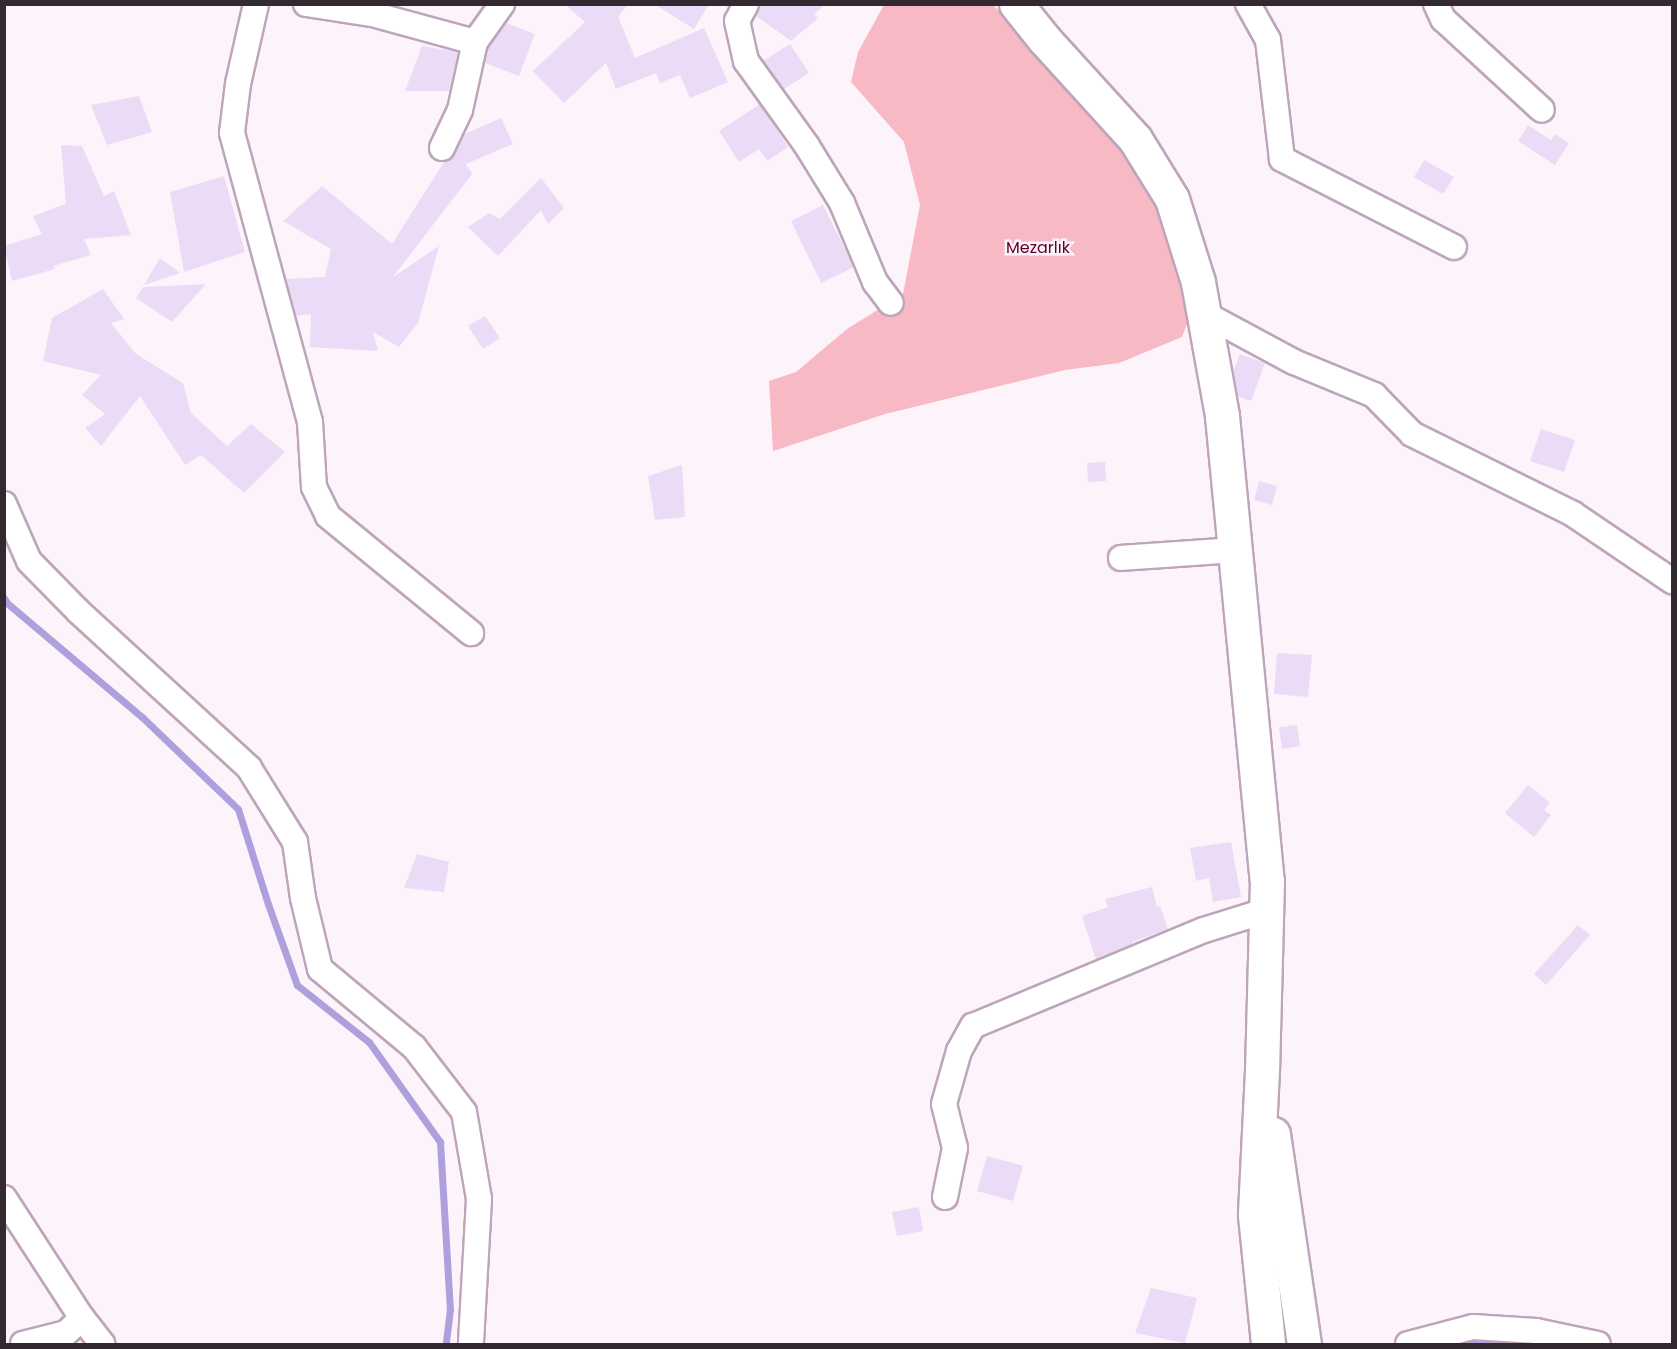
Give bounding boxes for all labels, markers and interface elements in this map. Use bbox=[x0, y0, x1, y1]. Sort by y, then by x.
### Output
park label: Mezarlık bbox=[1006, 238, 1070, 258]

